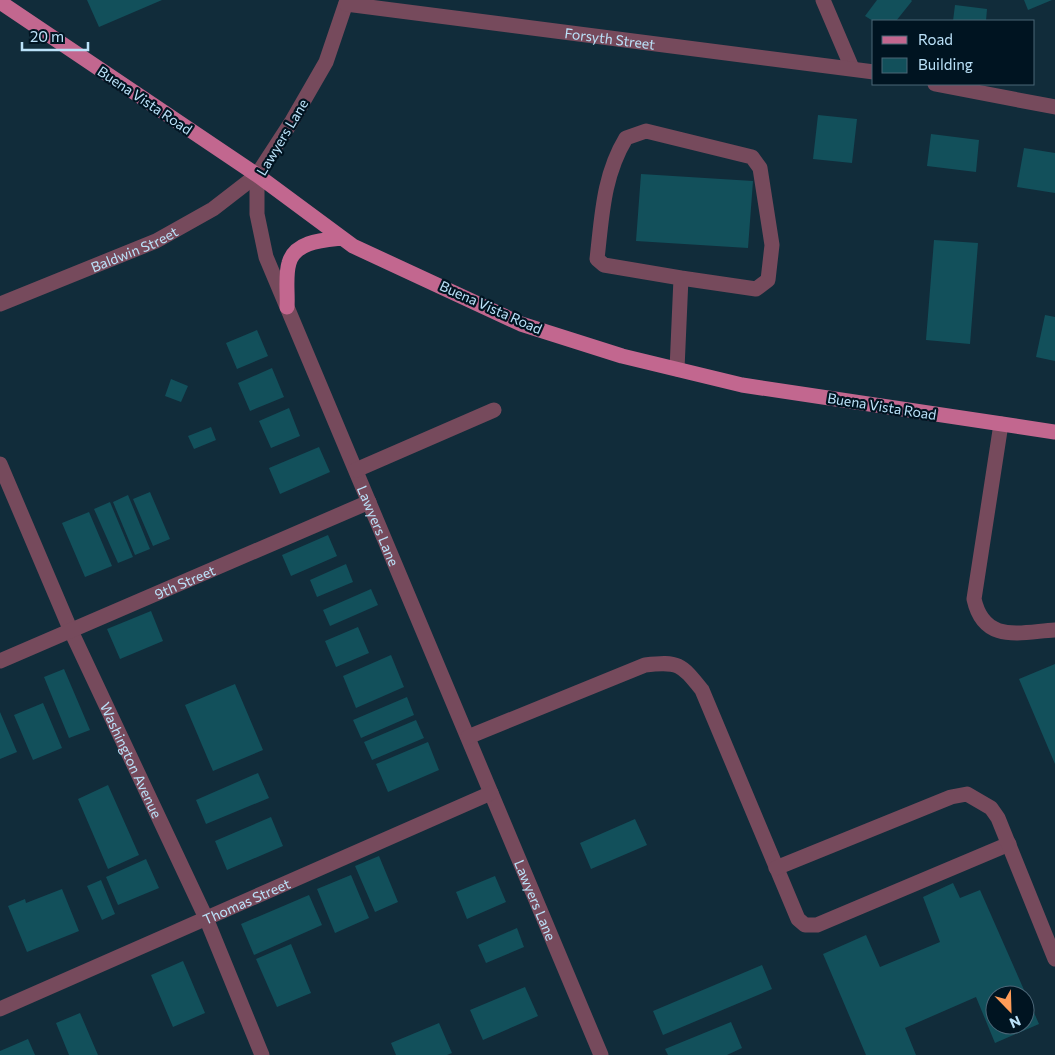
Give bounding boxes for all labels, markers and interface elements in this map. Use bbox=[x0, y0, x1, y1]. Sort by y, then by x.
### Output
scale bar bbox=[22, 20, 89, 52]
legend bbox=[872, 20, 1035, 85]
street label: Forsyth Street bbox=[564, 24, 656, 52]
text: 20 m bbox=[30, 27, 64, 45]
text: Road bbox=[918, 30, 953, 48]
text: Building bbox=[918, 55, 973, 73]
street label: Buena Vista Road bbox=[95, 62, 195, 138]
street label: Lawyers Lane bbox=[253, 96, 311, 178]
street label: Baldwin Street bbox=[88, 222, 181, 275]
street label: Buena Vista Road bbox=[437, 277, 545, 337]
street label: Buena Vista Road bbox=[826, 389, 938, 423]
street label: Lawyers Lane bbox=[354, 483, 403, 568]
street label: 9th Street bbox=[152, 561, 218, 602]
street label: Washington Avenue bbox=[97, 699, 166, 821]
street label: Lawyers Lane bbox=[511, 857, 560, 943]
street label: Thomas Street bbox=[200, 874, 293, 927]
north arrow bbox=[985, 985, 1035, 1035]
text: N bbox=[1007, 1013, 1023, 1032]

